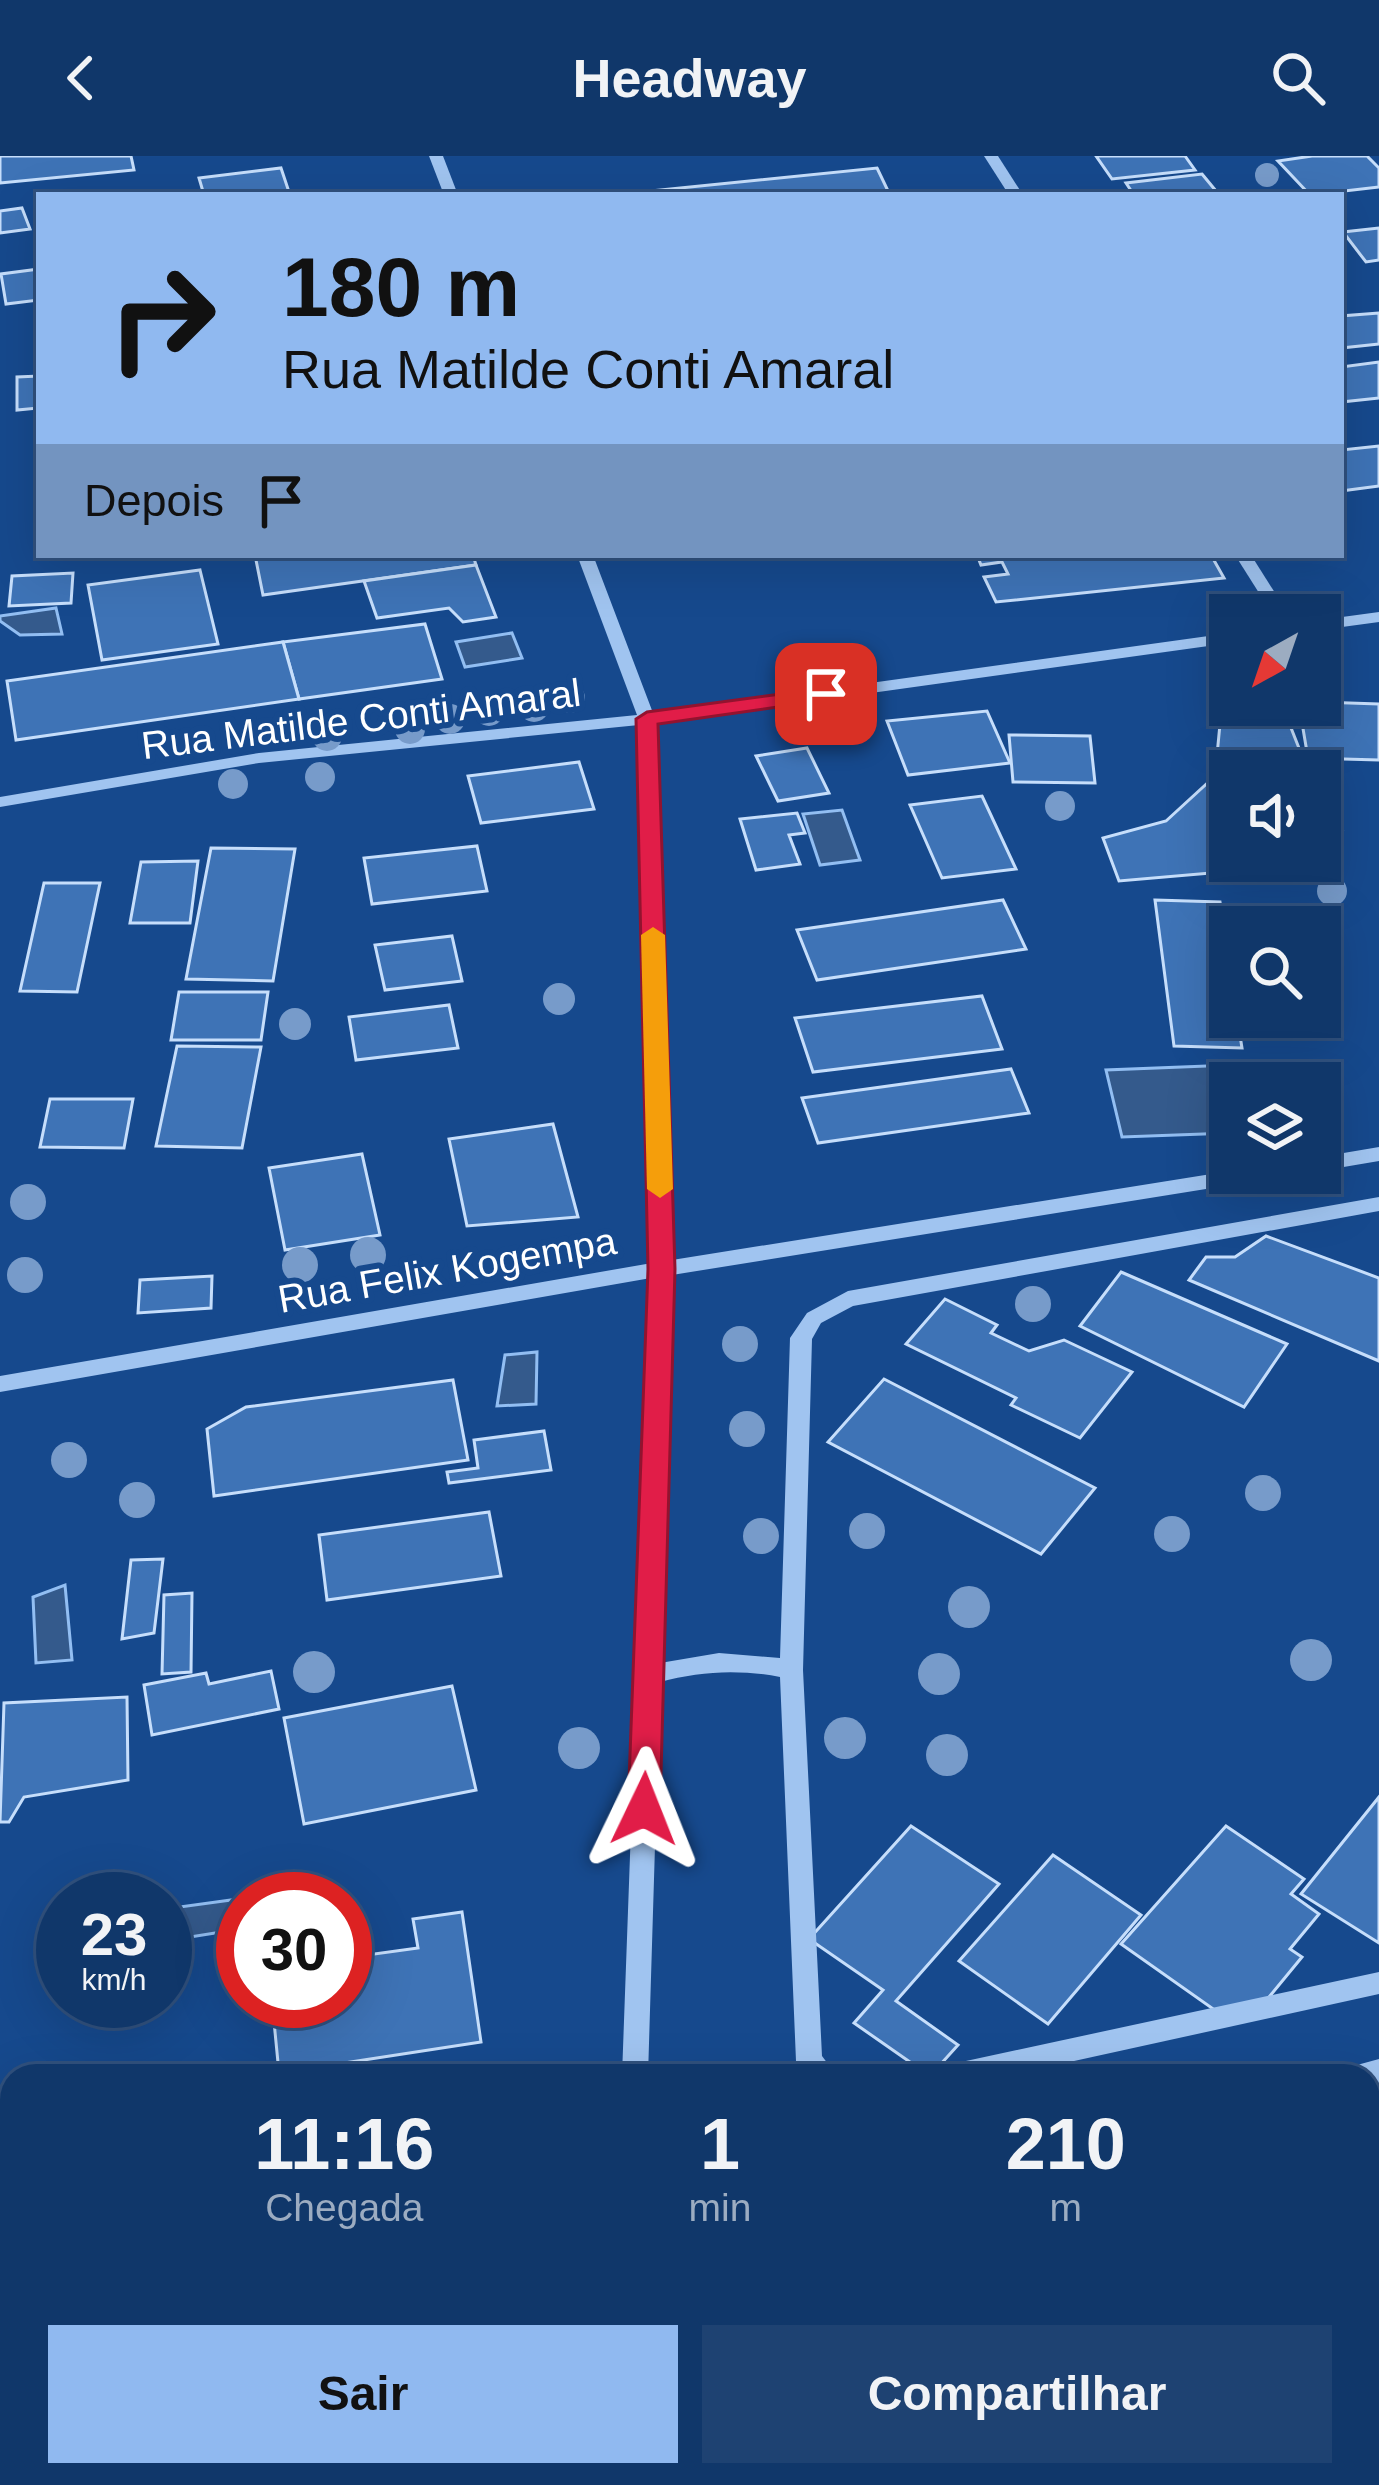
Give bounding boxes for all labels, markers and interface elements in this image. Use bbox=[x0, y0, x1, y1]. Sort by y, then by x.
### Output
icon: back bbox=[48, 45, 114, 111]
icon: search bbox=[1265, 45, 1331, 111]
text: Headway bbox=[572, 48, 807, 108]
icon: right bbox=[84, 240, 240, 396]
text: 180 m bbox=[282, 240, 520, 334]
text: Rua Matilde Conti Amaral bbox=[282, 339, 894, 399]
icon: arrive bbox=[248, 468, 314, 534]
text: Depois bbox=[84, 475, 224, 526]
north arrow bbox=[1209, 594, 1341, 726]
map controls bbox=[1209, 594, 1341, 1194]
pin bbox=[775, 643, 877, 745]
icon: arrive bbox=[793, 661, 859, 727]
street label: Rua Matilde Conti Amaral bbox=[139, 671, 583, 767]
button: sound bbox=[1209, 750, 1341, 882]
button: search bbox=[1209, 906, 1341, 1038]
button: layers bbox=[1209, 1062, 1341, 1194]
street label: Rua Felix Kogempa bbox=[275, 1219, 620, 1321]
position arrow bbox=[581, 1746, 707, 1872]
speed limit sign: 30 bbox=[216, 1872, 372, 2028]
text: 23 bbox=[81, 1901, 147, 1968]
text: km/h bbox=[81, 1963, 147, 1996]
text: 11:16 bbox=[254, 2104, 434, 2184]
text: 1 bbox=[700, 2104, 740, 2184]
text: 210 bbox=[1006, 2104, 1126, 2184]
text: Chegada bbox=[265, 2186, 423, 2229]
text: min bbox=[689, 2186, 751, 2229]
text: m bbox=[1049, 2186, 1082, 2229]
button: Sair bbox=[48, 2325, 678, 2463]
button: Compartilhar bbox=[702, 2325, 1332, 2463]

